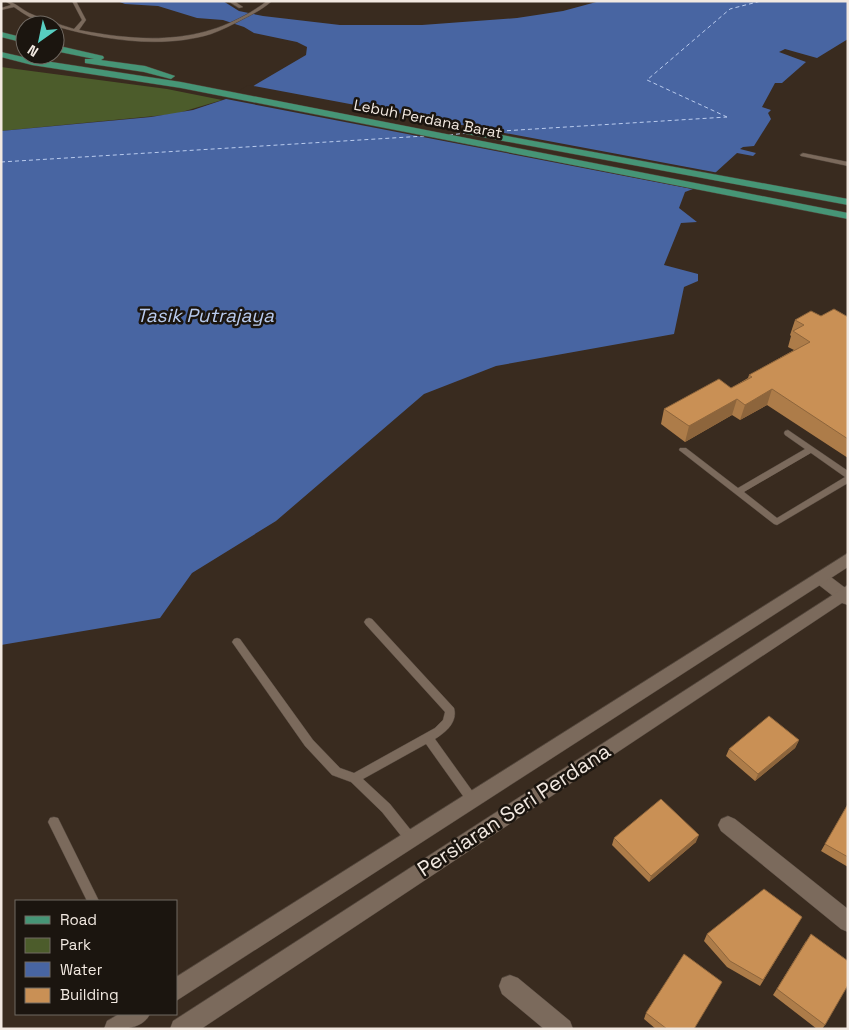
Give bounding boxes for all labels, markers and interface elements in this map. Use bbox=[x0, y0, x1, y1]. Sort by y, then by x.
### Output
north arrow bbox=[15, 15, 65, 65]
text: N bbox=[24, 41, 42, 61]
street label: Lebuh Perdana Barat bbox=[352, 95, 504, 142]
water label: Tasik Putrajaya bbox=[136, 303, 274, 328]
street label: Persiaran Seri Perdana bbox=[412, 737, 616, 882]
legend bbox=[15, 900, 178, 1015]
text: Road bbox=[60, 910, 97, 929]
text: Park bbox=[60, 935, 91, 954]
text: Water bbox=[60, 960, 103, 979]
text: Building bbox=[60, 985, 119, 1004]

